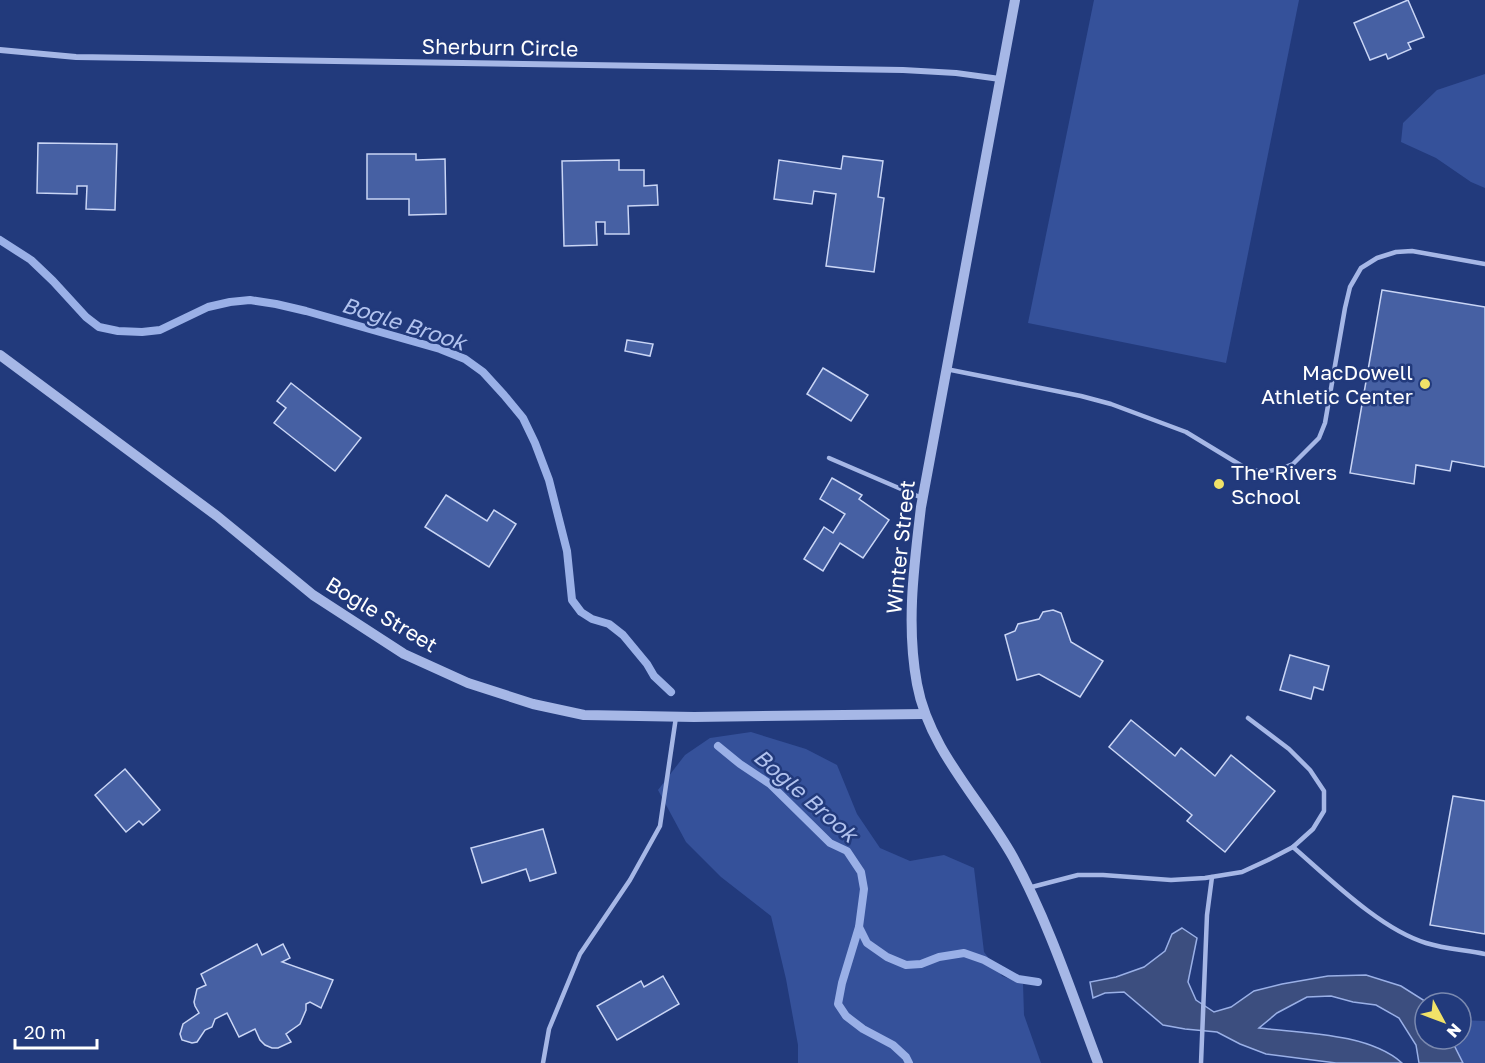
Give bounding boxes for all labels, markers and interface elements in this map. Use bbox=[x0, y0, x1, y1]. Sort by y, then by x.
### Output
street label: Sherburn Circle bbox=[421, 33, 579, 61]
water label: Bogle Brook bbox=[339, 290, 472, 356]
place label: MacDowell Athletic Center bbox=[1261, 359, 1413, 409]
marker: MacDowell Athletic Center bbox=[1418, 377, 1432, 391]
place label: The Rivers School bbox=[1231, 459, 1337, 509]
marker: The Rivers School bbox=[1212, 477, 1226, 491]
street label: Winter Street bbox=[880, 479, 920, 615]
street label: Bogle Street bbox=[321, 570, 443, 658]
water label: Bogle Brook bbox=[749, 743, 865, 849]
north arrow bbox=[1413, 991, 1473, 1051]
scale bar bbox=[15, 1012, 98, 1050]
text: N bbox=[1443, 1020, 1466, 1042]
text: 20 m bbox=[24, 1021, 66, 1043]

